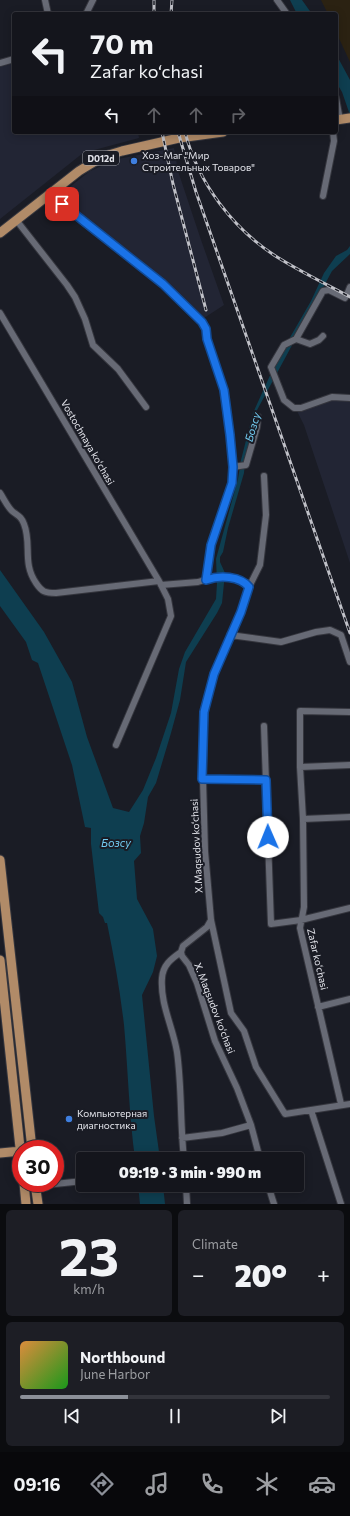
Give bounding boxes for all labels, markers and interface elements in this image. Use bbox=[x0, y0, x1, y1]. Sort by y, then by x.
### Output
text: 70 m bbox=[90, 26, 154, 60]
icon: left bbox=[24, 28, 76, 80]
text: Zafar ko‘chasi bbox=[90, 60, 203, 82]
icon: left bbox=[101, 104, 123, 126]
icon: ahead bbox=[143, 104, 165, 126]
icon: ahead bbox=[185, 104, 207, 126]
icon: right bbox=[227, 104, 249, 126]
place label: Хоз-Маг "Мир Строительных Товаров" bbox=[142, 149, 255, 173]
road number: D012d bbox=[83, 151, 119, 165]
marker: Хоз-Маг "Мир Строительных Товаров" bbox=[129, 156, 139, 166]
pin bbox=[45, 187, 79, 221]
icon: arrive bbox=[51, 193, 73, 215]
street label: Vostochnaya ko‘chasi bbox=[59, 397, 117, 487]
water label: Бозсу bbox=[242, 411, 262, 443]
street label: X.Maqsudov ko‘chasi bbox=[188, 799, 204, 893]
position arrow bbox=[247, 816, 289, 858]
water label: Бозсу bbox=[101, 836, 131, 849]
street label: Zafar ko‘chasi bbox=[305, 927, 331, 991]
street label: X. Maqsudov ko‘chasi bbox=[192, 961, 238, 1055]
place label: Компьютерная диагностика bbox=[77, 1107, 147, 1131]
marker: Компьютерная диагностика bbox=[64, 1114, 74, 1124]
speed limit sign: 30 bbox=[12, 1140, 64, 1192]
text: 09:19 · 3 min · 990 m bbox=[119, 1163, 261, 1181]
text: 23 bbox=[59, 1223, 119, 1287]
text: Climate bbox=[192, 1236, 238, 1252]
text: 20° bbox=[234, 1256, 287, 1293]
text: − bbox=[192, 1261, 205, 1288]
text: + bbox=[317, 1261, 330, 1288]
text: km/h bbox=[73, 1281, 105, 1297]
text: Northbound bbox=[80, 1348, 165, 1366]
text: June Harbor bbox=[80, 1366, 150, 1382]
icon: previous bbox=[61, 1405, 83, 1427]
icon: pause bbox=[164, 1405, 186, 1427]
icon: next bbox=[267, 1405, 289, 1427]
icon: directions bbox=[88, 1470, 116, 1498]
icon: music bbox=[143, 1470, 171, 1498]
icon: phone bbox=[198, 1470, 226, 1498]
icon: climate bbox=[253, 1470, 281, 1498]
icon: car bbox=[308, 1470, 336, 1498]
text: 09:16 bbox=[14, 1473, 61, 1495]

